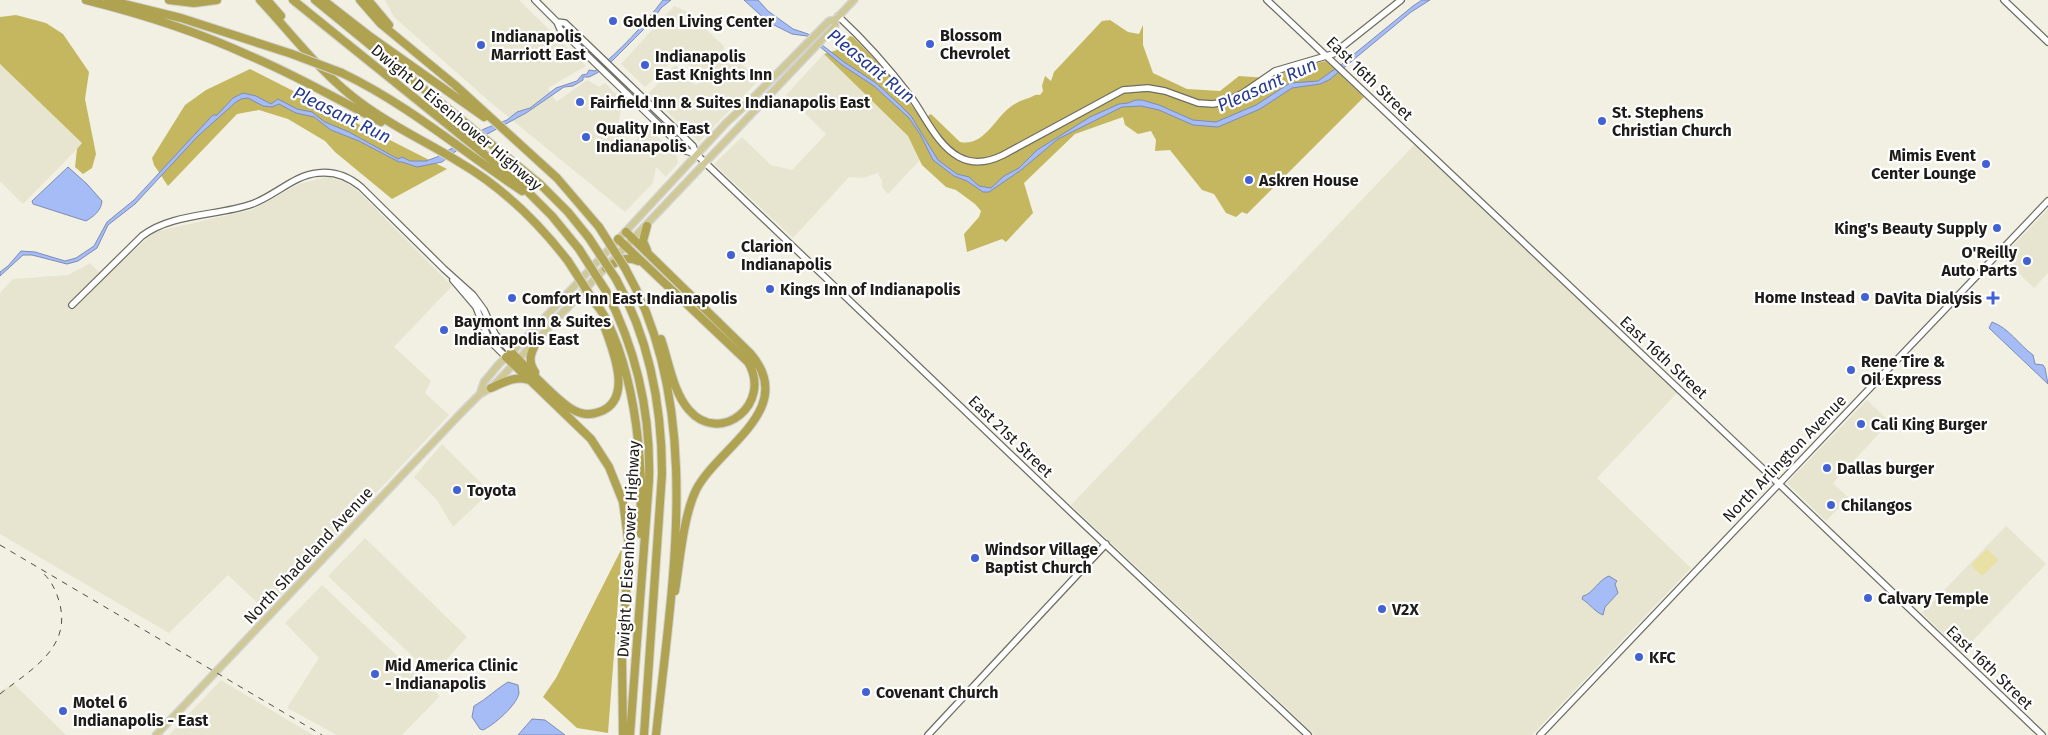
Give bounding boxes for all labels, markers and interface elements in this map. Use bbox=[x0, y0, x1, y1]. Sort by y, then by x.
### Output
place label: Golden Living Center bbox=[623, 12, 775, 31]
marker: Golden Living Center bbox=[607, 15, 619, 27]
water label: Pleasant Run bbox=[823, 24, 919, 108]
place label: Blossom Chevrolet bbox=[940, 26, 1011, 63]
place label: Indianapolis Marriott East bbox=[491, 27, 587, 64]
street label: East 16th Street bbox=[1323, 32, 1417, 124]
marker: Blossom Chevrolet bbox=[924, 38, 936, 50]
marker: Indianapolis Marriott East bbox=[475, 39, 487, 51]
street label: Dwight D Eisenhower Highway bbox=[367, 40, 546, 195]
place label: Indianapolis East Knights Inn bbox=[655, 47, 772, 84]
water label: Pleasant Run bbox=[1214, 53, 1320, 117]
marker: Indianapolis East Knights Inn bbox=[639, 59, 651, 71]
water label: Pleasant Run bbox=[289, 82, 395, 148]
place label: Fairfield Inn & Suites Indianapolis East bbox=[590, 93, 871, 112]
marker: Fairfield Inn & Suites Indianapolis East bbox=[574, 96, 586, 108]
place label: St. Stephens Christian Church bbox=[1612, 103, 1732, 140]
marker: St. Stephens Christian Church bbox=[1596, 115, 1608, 127]
place label: Quality Inn East Indianapolis bbox=[596, 119, 711, 156]
marker: Quality Inn East Indianapolis bbox=[580, 131, 592, 143]
place label: Mimis Event Center Lounge bbox=[1871, 146, 1977, 183]
marker: Mimis Event Center Lounge bbox=[1980, 158, 1992, 170]
place label: Askren House bbox=[1258, 171, 1359, 190]
marker: Askren House bbox=[1243, 174, 1255, 186]
place label: King's Beauty Supply bbox=[1834, 219, 1988, 238]
marker: King's Beauty Supply bbox=[1991, 222, 2003, 234]
place label: Clarion Indianapolis bbox=[741, 237, 832, 274]
place label: O'Reilly Auto Parts bbox=[1941, 243, 2018, 280]
marker: Clarion Indianapolis bbox=[725, 249, 737, 261]
marker: O'Reilly Auto Parts bbox=[2021, 255, 2033, 267]
place label: Kings Inn of Indianapolis bbox=[780, 280, 961, 299]
marker: Kings Inn of Indianapolis bbox=[764, 283, 776, 295]
place label: Home Instead bbox=[1754, 288, 1855, 307]
place label: Comfort Inn East Indianapolis bbox=[522, 289, 737, 308]
place label: DaVita Dialysis bbox=[1875, 289, 1982, 308]
marker: Home Instead bbox=[1859, 291, 1871, 303]
marker: DaVita Dialysis bbox=[1986, 291, 2000, 305]
marker: Comfort Inn East Indianapolis bbox=[506, 292, 518, 304]
place label: Baymont Inn & Suites Indianapolis East bbox=[454, 312, 611, 349]
street label: East 16th Street bbox=[1616, 312, 1711, 403]
marker: Baymont Inn & Suites Indianapolis East bbox=[438, 324, 450, 336]
place label: Rene Tire & Oil Express bbox=[1861, 352, 1945, 389]
marker: Rene Tire & Oil Express bbox=[1845, 364, 1857, 376]
street label: East 21st Street bbox=[965, 391, 1057, 481]
street label: North Arlington Avenue bbox=[1719, 391, 1850, 526]
place label: Cali King Burger bbox=[1871, 415, 1988, 434]
marker: Cali King Burger bbox=[1855, 418, 1867, 430]
street label: Dwight D Eisenhower Highway bbox=[613, 440, 644, 658]
place label: Dallas burger bbox=[1837, 459, 1935, 478]
marker: Dallas burger bbox=[1821, 462, 1833, 474]
place label: Toyota bbox=[467, 481, 516, 500]
street label: North Shadeland Avenue bbox=[240, 483, 377, 628]
marker: Toyota bbox=[451, 484, 463, 496]
place label: Chilangos bbox=[1841, 496, 1912, 515]
marker: Chilangos bbox=[1825, 499, 1837, 511]
place label: Windsor Village Baptist Church bbox=[985, 540, 1098, 577]
marker: Windsor Village Baptist Church bbox=[969, 552, 981, 564]
place label: Calvary Temple bbox=[1878, 589, 1989, 608]
marker: Calvary Temple bbox=[1862, 592, 1874, 604]
place label: V2X bbox=[1391, 600, 1419, 619]
marker: V2X bbox=[1376, 603, 1388, 615]
street label: East 16th Street bbox=[1943, 621, 2037, 713]
place label: KFC bbox=[1649, 648, 1677, 667]
marker: KFC bbox=[1633, 651, 1645, 663]
place label: Mid America Clinic - Indianapolis bbox=[385, 656, 518, 693]
marker: Mid America Clinic - Indianapolis bbox=[369, 668, 381, 680]
place label: Covenant Church bbox=[876, 683, 998, 702]
marker: Covenant Church bbox=[860, 686, 872, 698]
place label: Motel 6 Indianapolis - East bbox=[73, 693, 209, 730]
marker: Motel 6 Indianapolis - East bbox=[57, 705, 69, 717]

